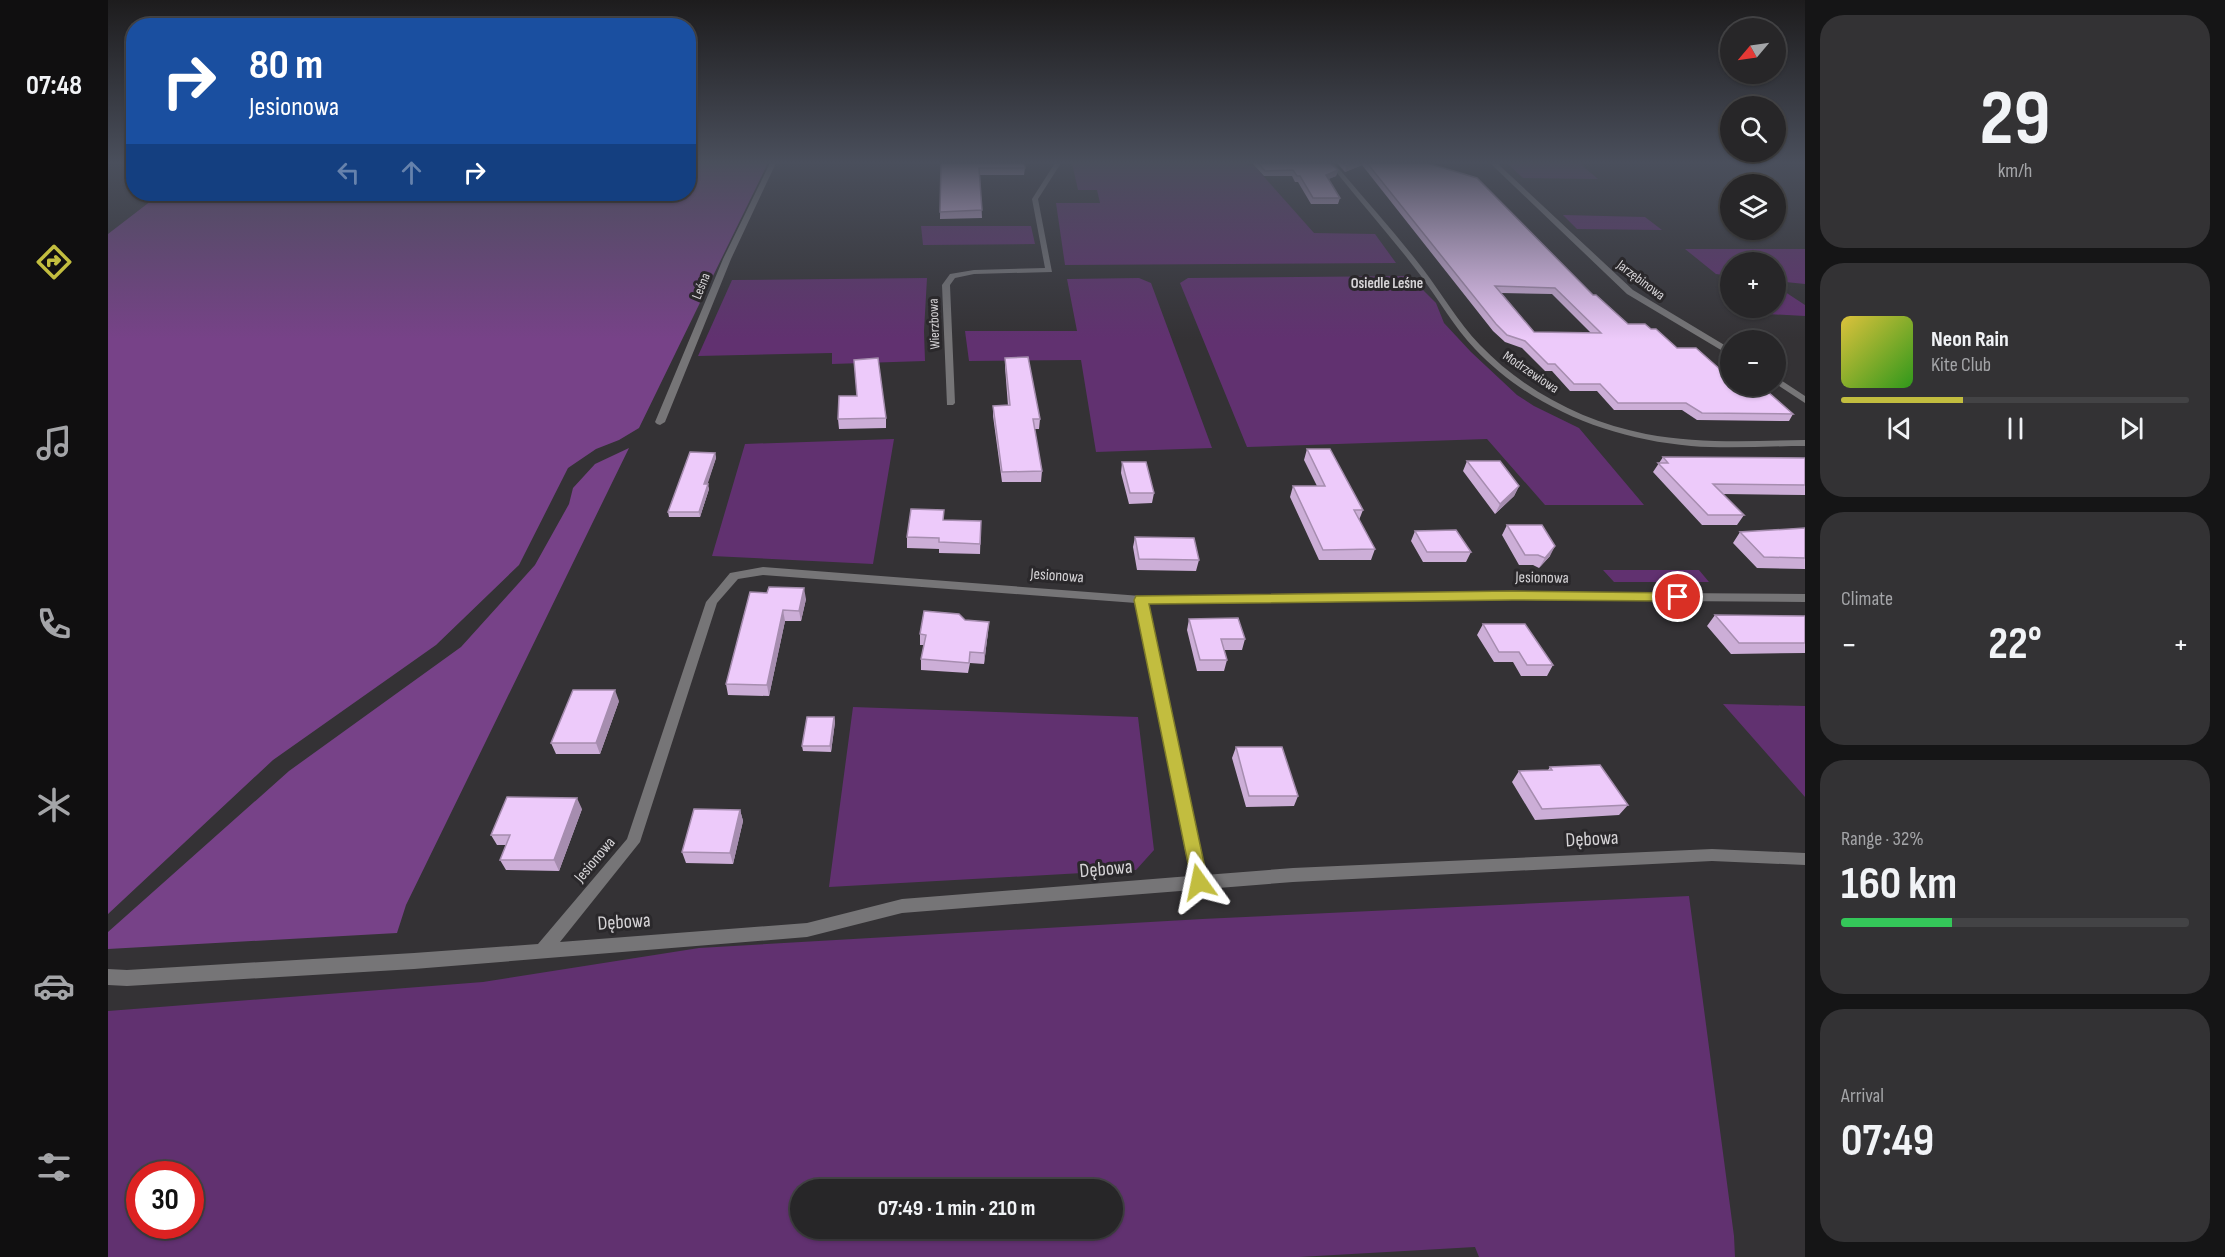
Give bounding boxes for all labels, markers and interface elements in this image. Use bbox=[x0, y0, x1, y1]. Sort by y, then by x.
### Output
north arrow bbox=[1720, 18, 1786, 84]
map controls bbox=[1720, 18, 1786, 396]
text: 80 m bbox=[249, 40, 323, 91]
icon: right bbox=[150, 42, 228, 120]
text: 07:48 bbox=[26, 70, 82, 102]
text: 29 bbox=[1979, 73, 2051, 166]
text: Jesionowa bbox=[249, 91, 339, 123]
button: search bbox=[1720, 96, 1786, 162]
icon: left bbox=[332, 156, 365, 189]
icon: ahead bbox=[395, 156, 428, 189]
icon: right bbox=[458, 156, 491, 189]
text: km/h bbox=[1998, 159, 2032, 183]
button: layers bbox=[1720, 174, 1786, 240]
icon: directions bbox=[33, 241, 75, 283]
button: + bbox=[1720, 252, 1786, 318]
street label: Jarzębinowa bbox=[1613, 256, 1668, 304]
street label: Leśna bbox=[688, 270, 714, 302]
district label: Osiedle Leśne bbox=[1351, 274, 1423, 293]
street label: Wierzbowa bbox=[925, 298, 943, 350]
text: Neon Rain bbox=[1931, 326, 2009, 353]
button: − bbox=[1720, 330, 1786, 396]
street label: Modrzewiowa bbox=[1500, 347, 1562, 397]
text: Kite Club bbox=[1931, 353, 1991, 377]
icon: previous bbox=[1883, 412, 1916, 445]
icon: pause bbox=[1999, 412, 2032, 445]
icon: next bbox=[2115, 412, 2148, 445]
icon: music bbox=[33, 422, 75, 464]
street label: Jesionowa bbox=[1029, 565, 1084, 587]
street label: Jesionowa bbox=[1514, 568, 1569, 588]
pin bbox=[1652, 571, 1703, 622]
icon: arrive bbox=[1661, 580, 1694, 613]
text: Climate bbox=[1841, 587, 1893, 611]
icon: phone bbox=[33, 603, 75, 645]
text: 22° bbox=[1988, 617, 2042, 672]
text: − bbox=[1841, 625, 1857, 665]
text: + bbox=[2173, 625, 2189, 665]
icon: climate bbox=[33, 784, 75, 826]
street label: Dębowa bbox=[1565, 826, 1619, 852]
text: Range · 32% bbox=[1841, 827, 1924, 851]
street label: Jesionowa bbox=[570, 833, 619, 887]
position arrow bbox=[1167, 850, 1231, 914]
street label: Dębowa bbox=[1079, 855, 1133, 883]
text: 160 km bbox=[1841, 857, 1957, 912]
street label: Dębowa bbox=[597, 908, 651, 936]
icon: car bbox=[33, 965, 75, 1007]
text: Arrival bbox=[1841, 1084, 1884, 1108]
text: 07:49 bbox=[1841, 1114, 1934, 1169]
icon: filters bbox=[33, 1146, 75, 1188]
speed limit sign: 30 bbox=[126, 1161, 204, 1239]
text: 07:49 · 1 min · 210 m bbox=[878, 1195, 1035, 1222]

